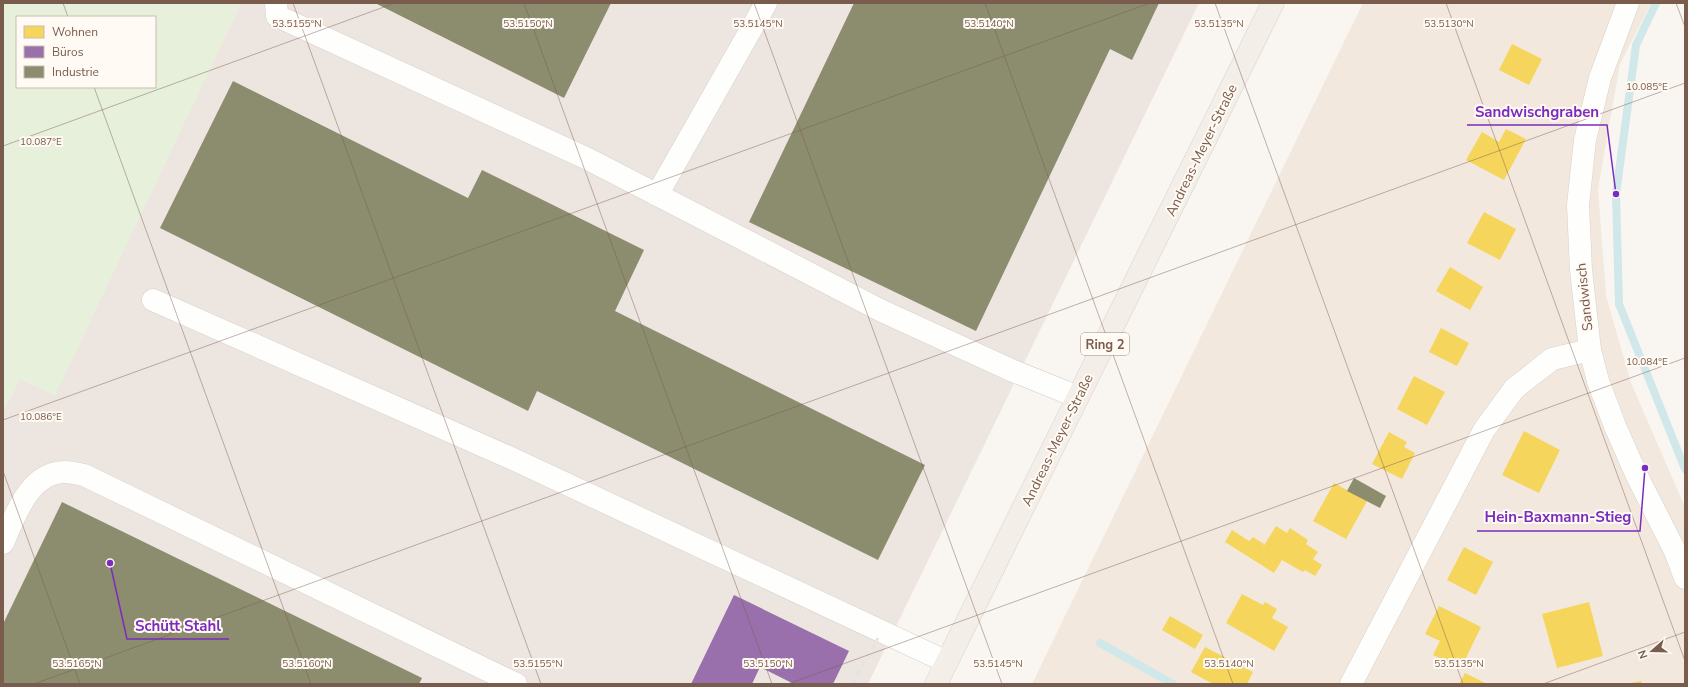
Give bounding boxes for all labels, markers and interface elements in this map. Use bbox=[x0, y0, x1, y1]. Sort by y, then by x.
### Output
legend bbox=[16, 16, 156, 88]
text: 53.5155°N bbox=[272, 17, 322, 31]
text: 53.5150°N bbox=[503, 17, 553, 31]
text: 53.5145°N bbox=[733, 17, 783, 31]
text: 53.5140°N bbox=[964, 17, 1014, 31]
text: 53.5135°N bbox=[1194, 17, 1244, 31]
text: 53.5130°N bbox=[1424, 17, 1474, 31]
text: Wohnen bbox=[52, 24, 98, 40]
text: Büros bbox=[52, 44, 84, 60]
text: Industrie bbox=[52, 64, 99, 80]
text: 10.085°E bbox=[1626, 80, 1668, 94]
street label: Andreas-Meyer-Straße bbox=[1161, 81, 1242, 220]
callout: Sandwischgraben bbox=[1467, 98, 1607, 125]
text: Sandwischgraben bbox=[1475, 102, 1599, 122]
text: 10.087°E bbox=[20, 135, 62, 149]
street label: Sandwisch bbox=[1571, 262, 1598, 332]
road number: Ring 2 bbox=[1081, 333, 1129, 355]
text: 10.084°E bbox=[1626, 355, 1668, 369]
street label: Andreas-Meyer-Straße bbox=[1017, 371, 1098, 510]
text: 10.086°E bbox=[20, 410, 62, 424]
callout: Hein-Baxmann-Stieg bbox=[1477, 504, 1640, 531]
text: Hein-Baxmann-Stieg bbox=[1485, 507, 1631, 527]
callout: Schütt Stahl bbox=[127, 612, 229, 639]
text: Schütt Stahl bbox=[135, 616, 221, 636]
north arrow bbox=[1632, 631, 1672, 671]
text: N bbox=[1635, 648, 1652, 661]
text: 53.5165°N bbox=[52, 657, 102, 671]
text: 53.5160°N bbox=[282, 657, 332, 671]
text: 53.5155°N bbox=[513, 657, 563, 671]
text: 53.5150°N bbox=[743, 657, 793, 671]
text: 53.5145°N bbox=[973, 657, 1023, 671]
text: 53.5140°N bbox=[1204, 657, 1254, 671]
text: 53.5135°N bbox=[1434, 657, 1484, 671]

